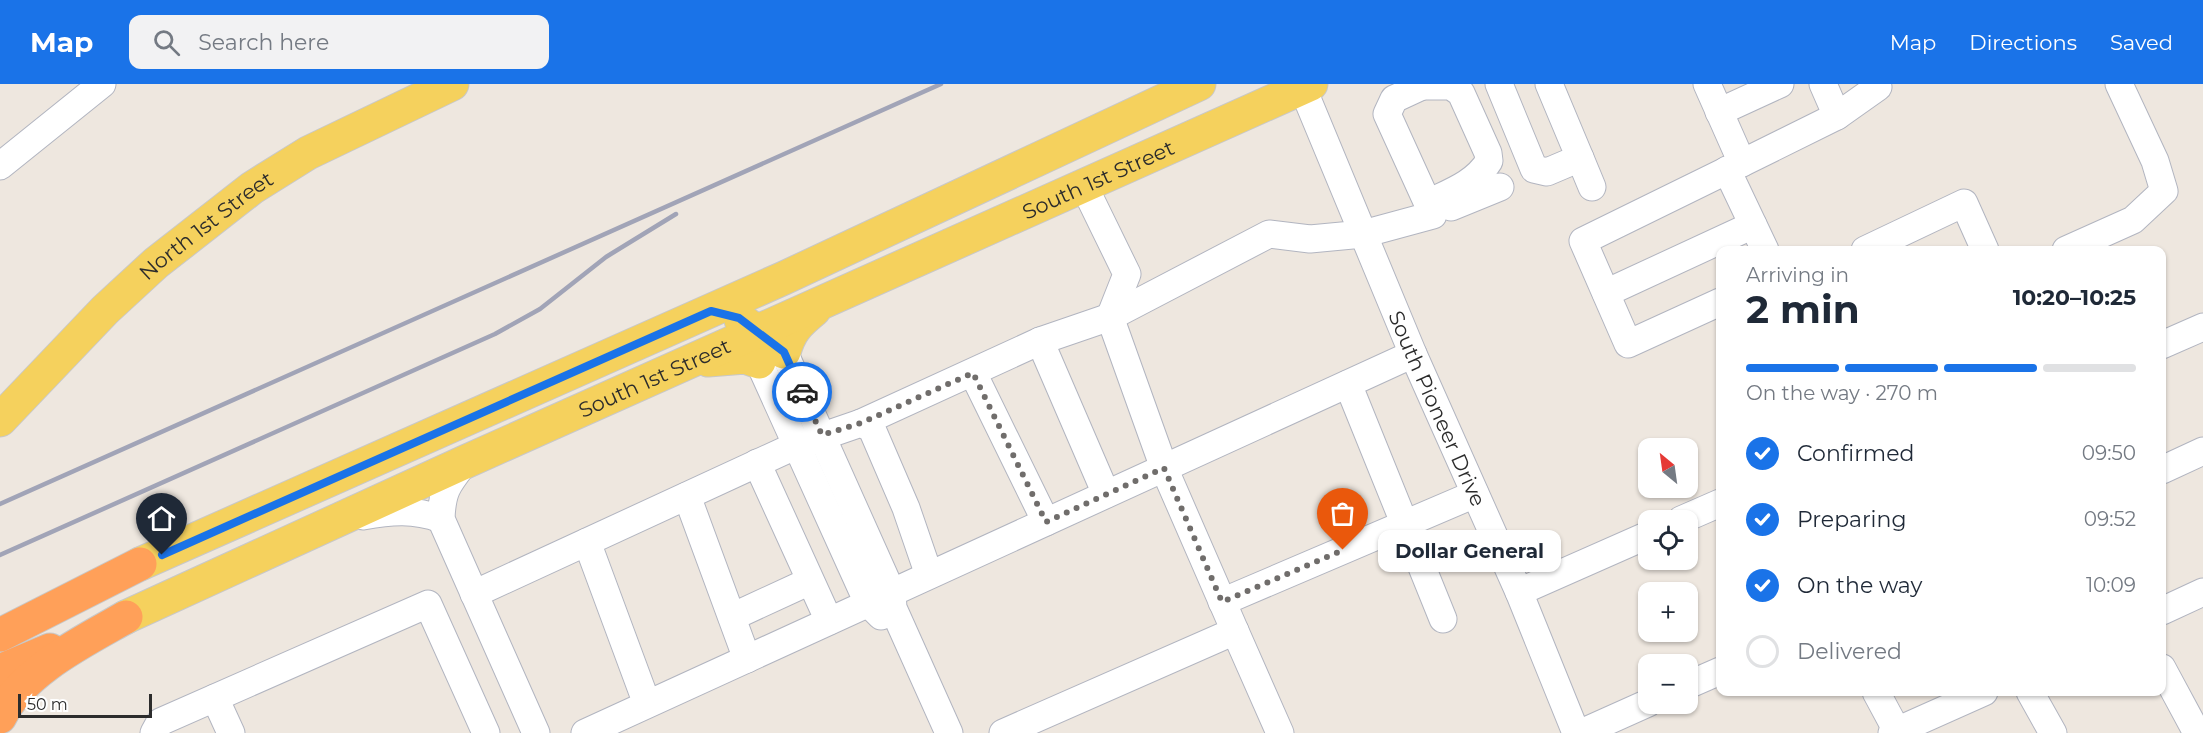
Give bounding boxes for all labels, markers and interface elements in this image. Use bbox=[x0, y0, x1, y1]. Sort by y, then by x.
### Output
search box bbox=[129, 15, 549, 69]
text: Map bbox=[30, 25, 93, 59]
icon: search bbox=[150, 26, 183, 59]
text: Search here bbox=[198, 29, 329, 56]
text: Map bbox=[1890, 30, 1936, 55]
text: Directions bbox=[1969, 30, 2077, 55]
text: Saved bbox=[2110, 30, 2173, 55]
street label: South 1st Street bbox=[1018, 134, 1178, 224]
street label: North 1st Street bbox=[134, 166, 277, 285]
text: Arriving in bbox=[1746, 263, 1849, 287]
text: 10:20–10:25 bbox=[2013, 284, 2136, 311]
text: 2 min bbox=[1746, 285, 1860, 333]
street label: South Pioneer Drive bbox=[1384, 307, 1492, 510]
street label: South 1st Street bbox=[574, 333, 734, 422]
courier bbox=[772, 362, 832, 422]
icon: car bbox=[786, 376, 819, 409]
text: On the way · 270 m bbox=[1746, 381, 1938, 405]
icon: check bbox=[1746, 437, 1779, 470]
north arrow bbox=[1638, 438, 1698, 498]
map controls bbox=[1638, 438, 1698, 714]
text: Confirmed bbox=[1797, 440, 1914, 467]
text: 09:50 bbox=[2082, 441, 2136, 465]
pin bbox=[1317, 488, 1368, 550]
pin bbox=[136, 493, 187, 555]
icon: bag bbox=[1326, 497, 1359, 530]
icon: home bbox=[145, 502, 178, 535]
icon: check bbox=[1746, 503, 1779, 536]
text: Preparing bbox=[1797, 506, 1906, 533]
text: 09:52 bbox=[2084, 507, 2136, 531]
button: locate bbox=[1638, 510, 1698, 570]
callout: Dollar General bbox=[1379, 529, 1562, 571]
text: Dollar General bbox=[1395, 539, 1544, 563]
icon: check bbox=[1746, 569, 1779, 602]
text: On the way bbox=[1797, 572, 1922, 599]
text: 10:09 bbox=[2086, 573, 2136, 597]
button: + bbox=[1638, 582, 1698, 642]
text: Delivered bbox=[1797, 638, 1902, 665]
button: − bbox=[1638, 654, 1698, 714]
scale bar bbox=[18, 691, 152, 718]
text: 50 m bbox=[27, 695, 68, 714]

